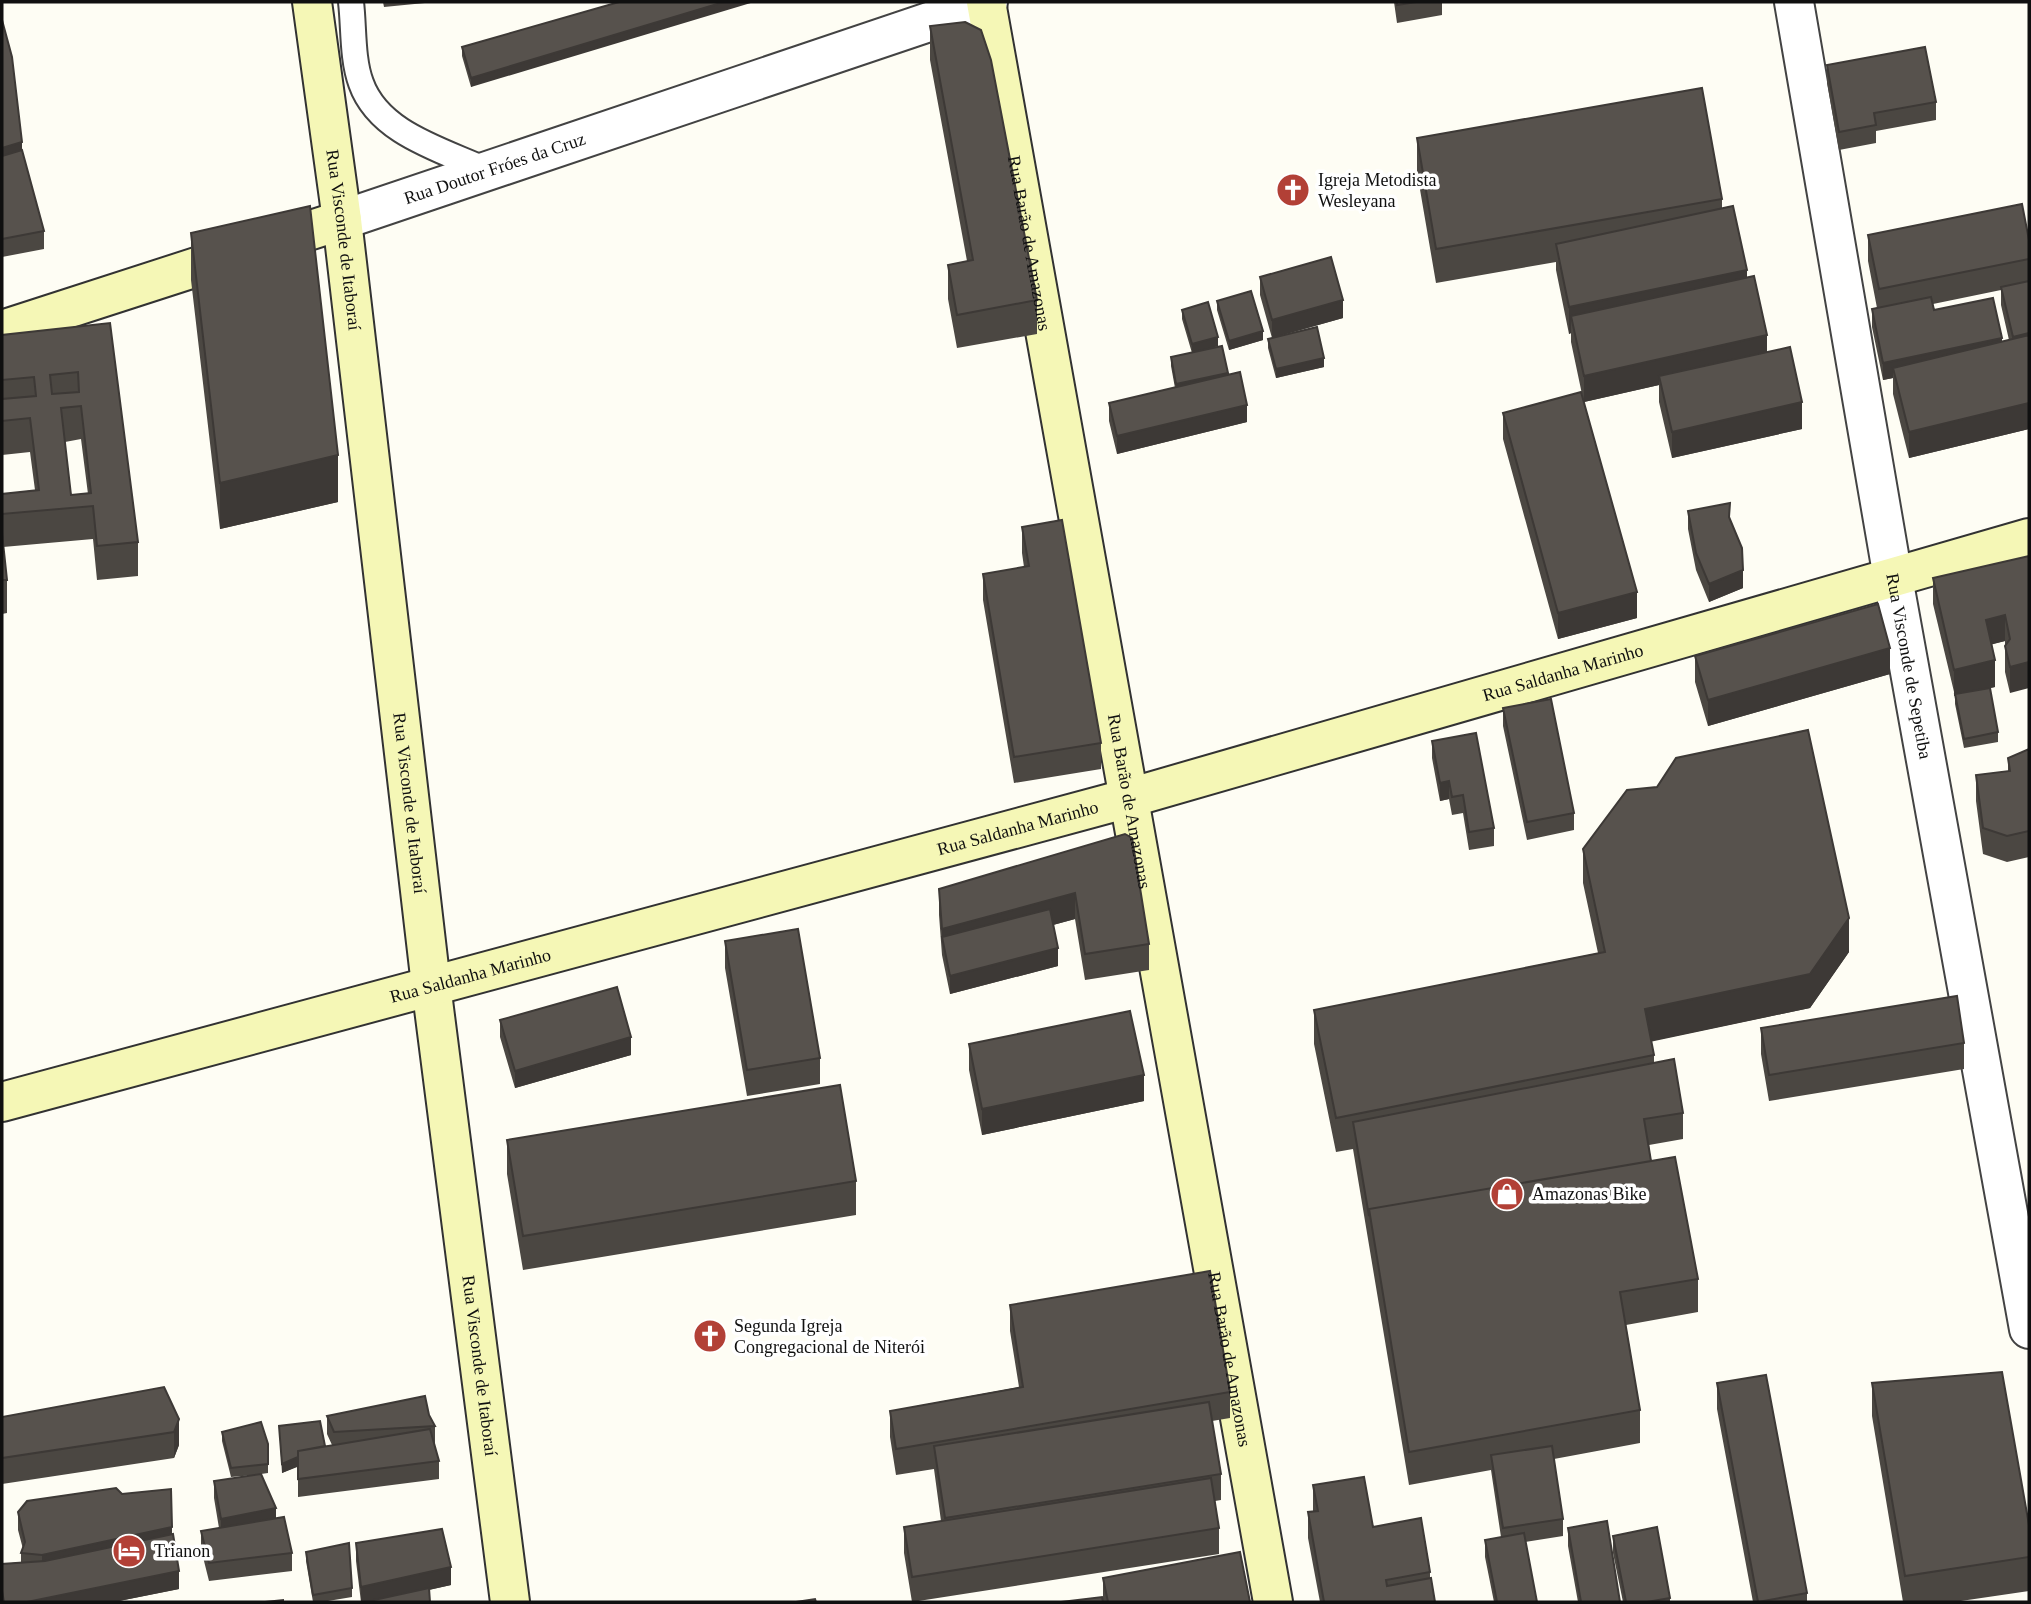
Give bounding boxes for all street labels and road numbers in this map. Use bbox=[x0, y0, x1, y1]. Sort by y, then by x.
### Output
street label: Rua Doutor Fróes da Cruz bbox=[401, 129, 588, 208]
street label: Rua Visconde de Itaboraí bbox=[322, 148, 365, 331]
street label: Rua Barão de Amazonas bbox=[1004, 154, 1055, 332]
street label: Rua Visconde de Sepetiba bbox=[1882, 572, 1936, 760]
street label: Rua Saldanha Marinho bbox=[1480, 640, 1646, 705]
street label: Rua Visconde de Itaboraí bbox=[389, 711, 430, 895]
street label: Rua Barão de Amazonas bbox=[1104, 712, 1155, 890]
street label: Rua Saldanha Marinho bbox=[935, 797, 1100, 859]
street label: Rua Saldanha Marinho bbox=[387, 944, 553, 1007]
street label: Rua Barão de Amazonas bbox=[1204, 1270, 1255, 1448]
street label: Rua Visconde de Itaboraí bbox=[458, 1274, 501, 1457]

